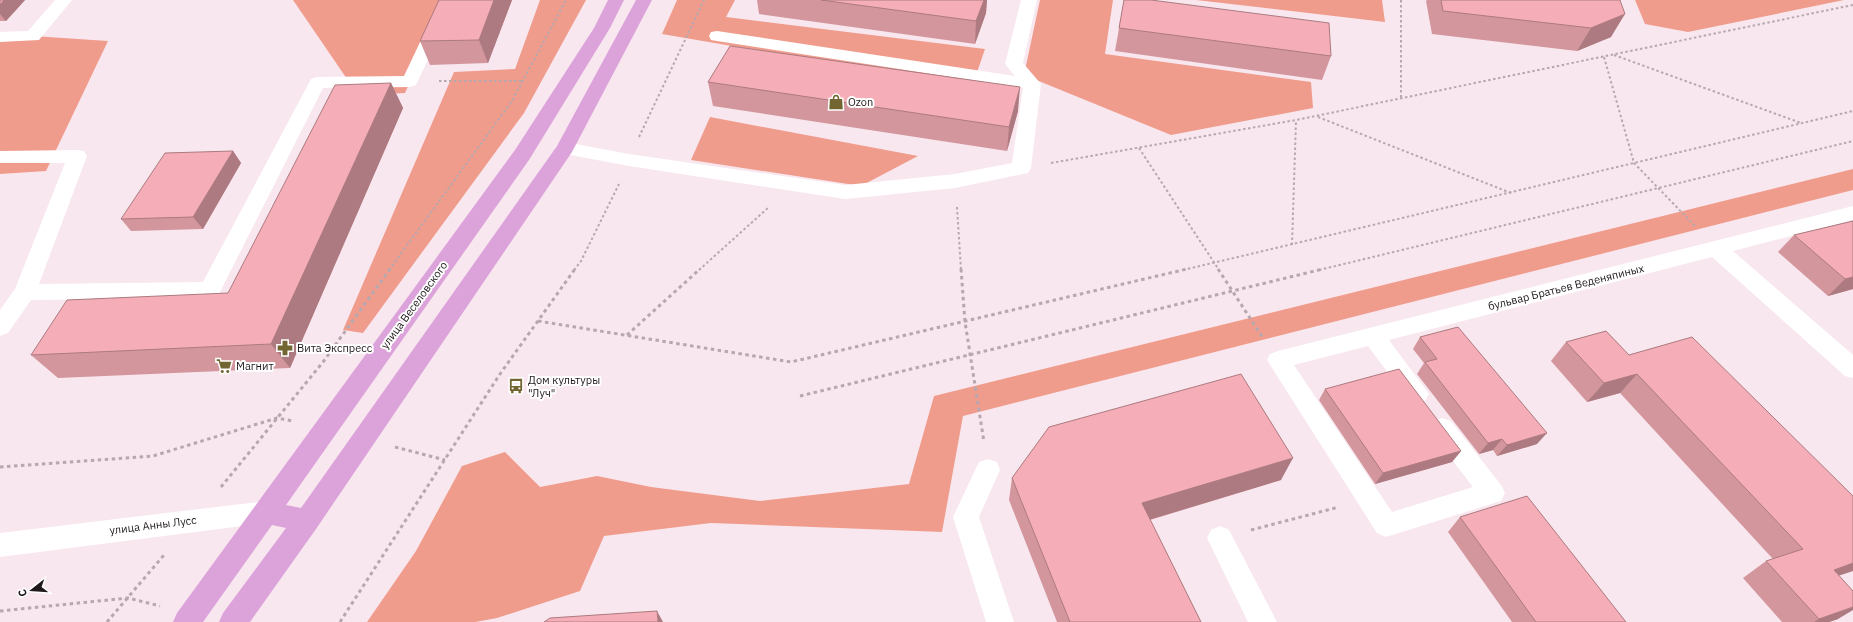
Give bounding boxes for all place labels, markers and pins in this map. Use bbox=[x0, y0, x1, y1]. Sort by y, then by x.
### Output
shop icon: Ozon bbox=[827, 93, 845, 111]
place label: Ozon bbox=[848, 95, 873, 109]
pharmacy icon: Вита Экспресс bbox=[276, 339, 294, 357]
place label: Вита Экспресс bbox=[297, 341, 373, 355]
supermarket icon: Магнит bbox=[215, 357, 233, 375]
place label: Магнит bbox=[236, 359, 274, 373]
place label: Дом культуры "Луч" bbox=[528, 373, 600, 400]
bus stop icon: Дом культуры "Луч" bbox=[507, 377, 525, 395]

